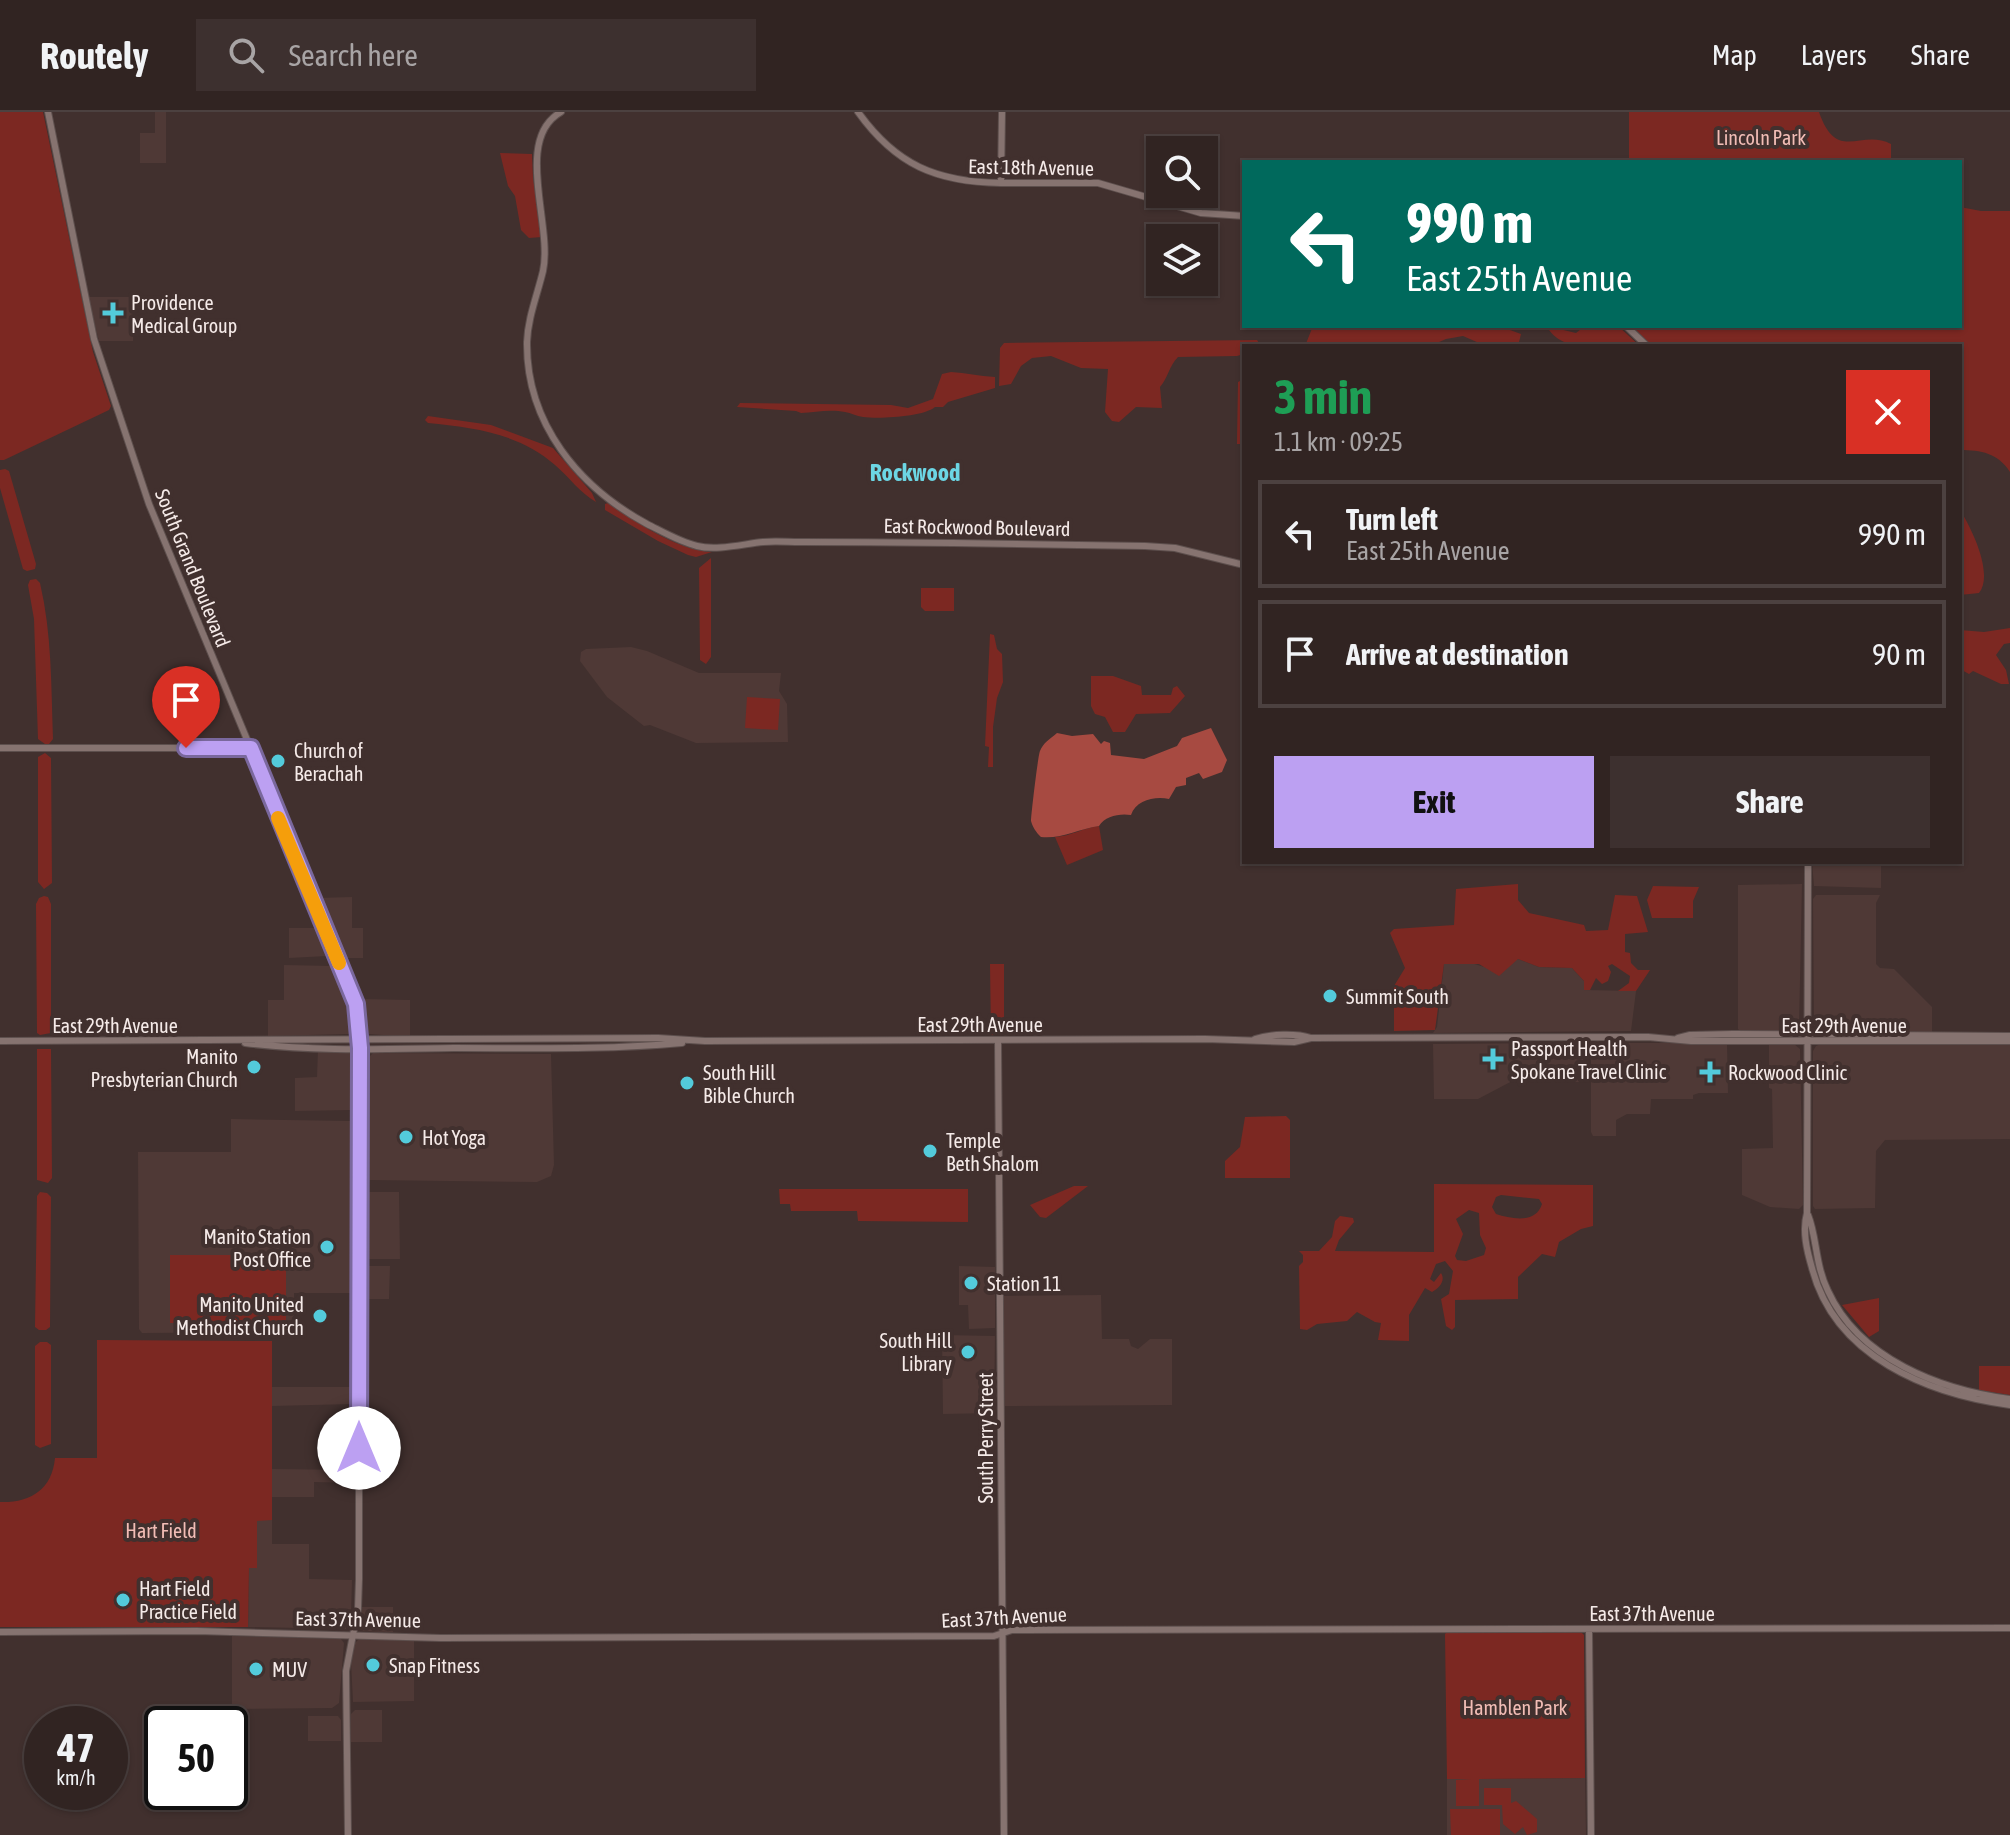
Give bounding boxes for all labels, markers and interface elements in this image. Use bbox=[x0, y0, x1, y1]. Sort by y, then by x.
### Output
search box bbox=[196, 19, 756, 91]
icon: search bbox=[224, 33, 268, 77]
text: Routely bbox=[40, 34, 148, 77]
text: Search here bbox=[288, 38, 418, 72]
text: Map bbox=[1712, 39, 1757, 71]
text: Layers bbox=[1801, 39, 1867, 71]
text: Share bbox=[1911, 39, 1970, 71]
park label: Lincoln Park bbox=[1716, 126, 1806, 149]
map controls bbox=[1146, 136, 1218, 296]
button: search bbox=[1146, 136, 1218, 208]
street label: East 18th Avenue bbox=[968, 154, 1094, 180]
text: 990 m bbox=[1406, 191, 1533, 255]
icon: left bbox=[1274, 192, 1378, 296]
button: layers bbox=[1146, 224, 1218, 296]
text: East 25th Avenue bbox=[1406, 257, 1632, 299]
place label: Providence Medical Group bbox=[131, 291, 237, 337]
marker: Providence Medical Group bbox=[102, 302, 124, 324]
text: 3 min bbox=[1274, 369, 1372, 424]
button: close bbox=[1846, 370, 1930, 454]
text: 1.1 km · 09:25 bbox=[1274, 427, 1403, 457]
district label: Rockwood bbox=[870, 459, 960, 486]
street label: South Grand Boulevard bbox=[151, 486, 235, 650]
text: Turn left bbox=[1346, 502, 1438, 536]
icon: left bbox=[1278, 512, 1322, 556]
street label: East Rockwood Boulevard bbox=[883, 514, 1071, 540]
text: 990 m bbox=[1858, 517, 1926, 551]
text: East 25th Avenue bbox=[1346, 536, 1509, 566]
icon: arrive bbox=[1278, 632, 1322, 676]
text: Arrive at destination bbox=[1346, 637, 1568, 671]
text: 90 m bbox=[1872, 637, 1926, 671]
pin bbox=[152, 666, 220, 748]
icon: arrive bbox=[164, 678, 208, 722]
place label: Church of Berachah bbox=[294, 739, 363, 785]
marker: Church of Berachah bbox=[269, 752, 287, 770]
button: Exit bbox=[1274, 756, 1594, 848]
button: Share bbox=[1610, 756, 1930, 848]
place label: Summit South bbox=[1346, 985, 1449, 1008]
marker: Summit South bbox=[1321, 987, 1339, 1005]
street label: East 29th Avenue bbox=[917, 1013, 1043, 1036]
street label: East 29th Avenue bbox=[52, 1014, 178, 1037]
street label: East 29th Avenue bbox=[1781, 1014, 1907, 1037]
place label: Passport Health Spokane Travel Clinic bbox=[1511, 1037, 1667, 1083]
place label: Manito Presbyterian Church bbox=[90, 1045, 238, 1091]
marker: Passport Health Spokane Travel Clinic bbox=[1482, 1048, 1504, 1070]
marker: Manito Presbyterian Church bbox=[245, 1058, 263, 1076]
place label: South Hill Bible Church bbox=[703, 1061, 795, 1107]
marker: Rockwood Clinic bbox=[1699, 1061, 1721, 1083]
place label: Rockwood Clinic bbox=[1728, 1061, 1848, 1084]
marker: South Hill Bible Church bbox=[678, 1074, 696, 1092]
place label: Hot Yoga bbox=[422, 1126, 486, 1149]
marker: Hot Yoga bbox=[397, 1128, 415, 1146]
place label: Temple Beth Shalom bbox=[946, 1129, 1039, 1175]
marker: Temple Beth Shalom bbox=[921, 1142, 939, 1160]
place label: Manito Station Post Office bbox=[203, 1225, 311, 1271]
marker: Manito Station Post Office bbox=[318, 1238, 336, 1256]
place label: Station 11 bbox=[987, 1272, 1061, 1295]
marker: Station 11 bbox=[962, 1274, 980, 1292]
place label: Manito United Methodist Church bbox=[176, 1293, 304, 1339]
marker: Manito United Methodist Church bbox=[311, 1307, 329, 1325]
place label: South Hill Library bbox=[880, 1329, 953, 1375]
marker: South Hill Library bbox=[959, 1343, 977, 1361]
street label: South Perry Street bbox=[974, 1372, 997, 1504]
position arrow bbox=[317, 1406, 401, 1490]
park label: Hart Field bbox=[125, 1519, 197, 1542]
place label: Hart Field Practice Field bbox=[139, 1577, 237, 1623]
marker: Hart Field Practice Field bbox=[114, 1591, 132, 1609]
street label: East 37th Avenue bbox=[941, 1602, 1067, 1632]
street label: East 37th Avenue bbox=[1589, 1602, 1715, 1625]
street label: East 37th Avenue bbox=[295, 1606, 421, 1632]
place label: Snap Fitness bbox=[389, 1654, 480, 1677]
marker: Snap Fitness bbox=[364, 1656, 382, 1674]
place label: MUV bbox=[272, 1658, 307, 1681]
marker: MUV bbox=[247, 1660, 265, 1678]
park label: Hamblen Park bbox=[1463, 1696, 1568, 1719]
speed limit sign: 50 bbox=[144, 1706, 248, 1810]
text: 47 bbox=[57, 1725, 95, 1770]
text: km/h bbox=[56, 1766, 96, 1789]

